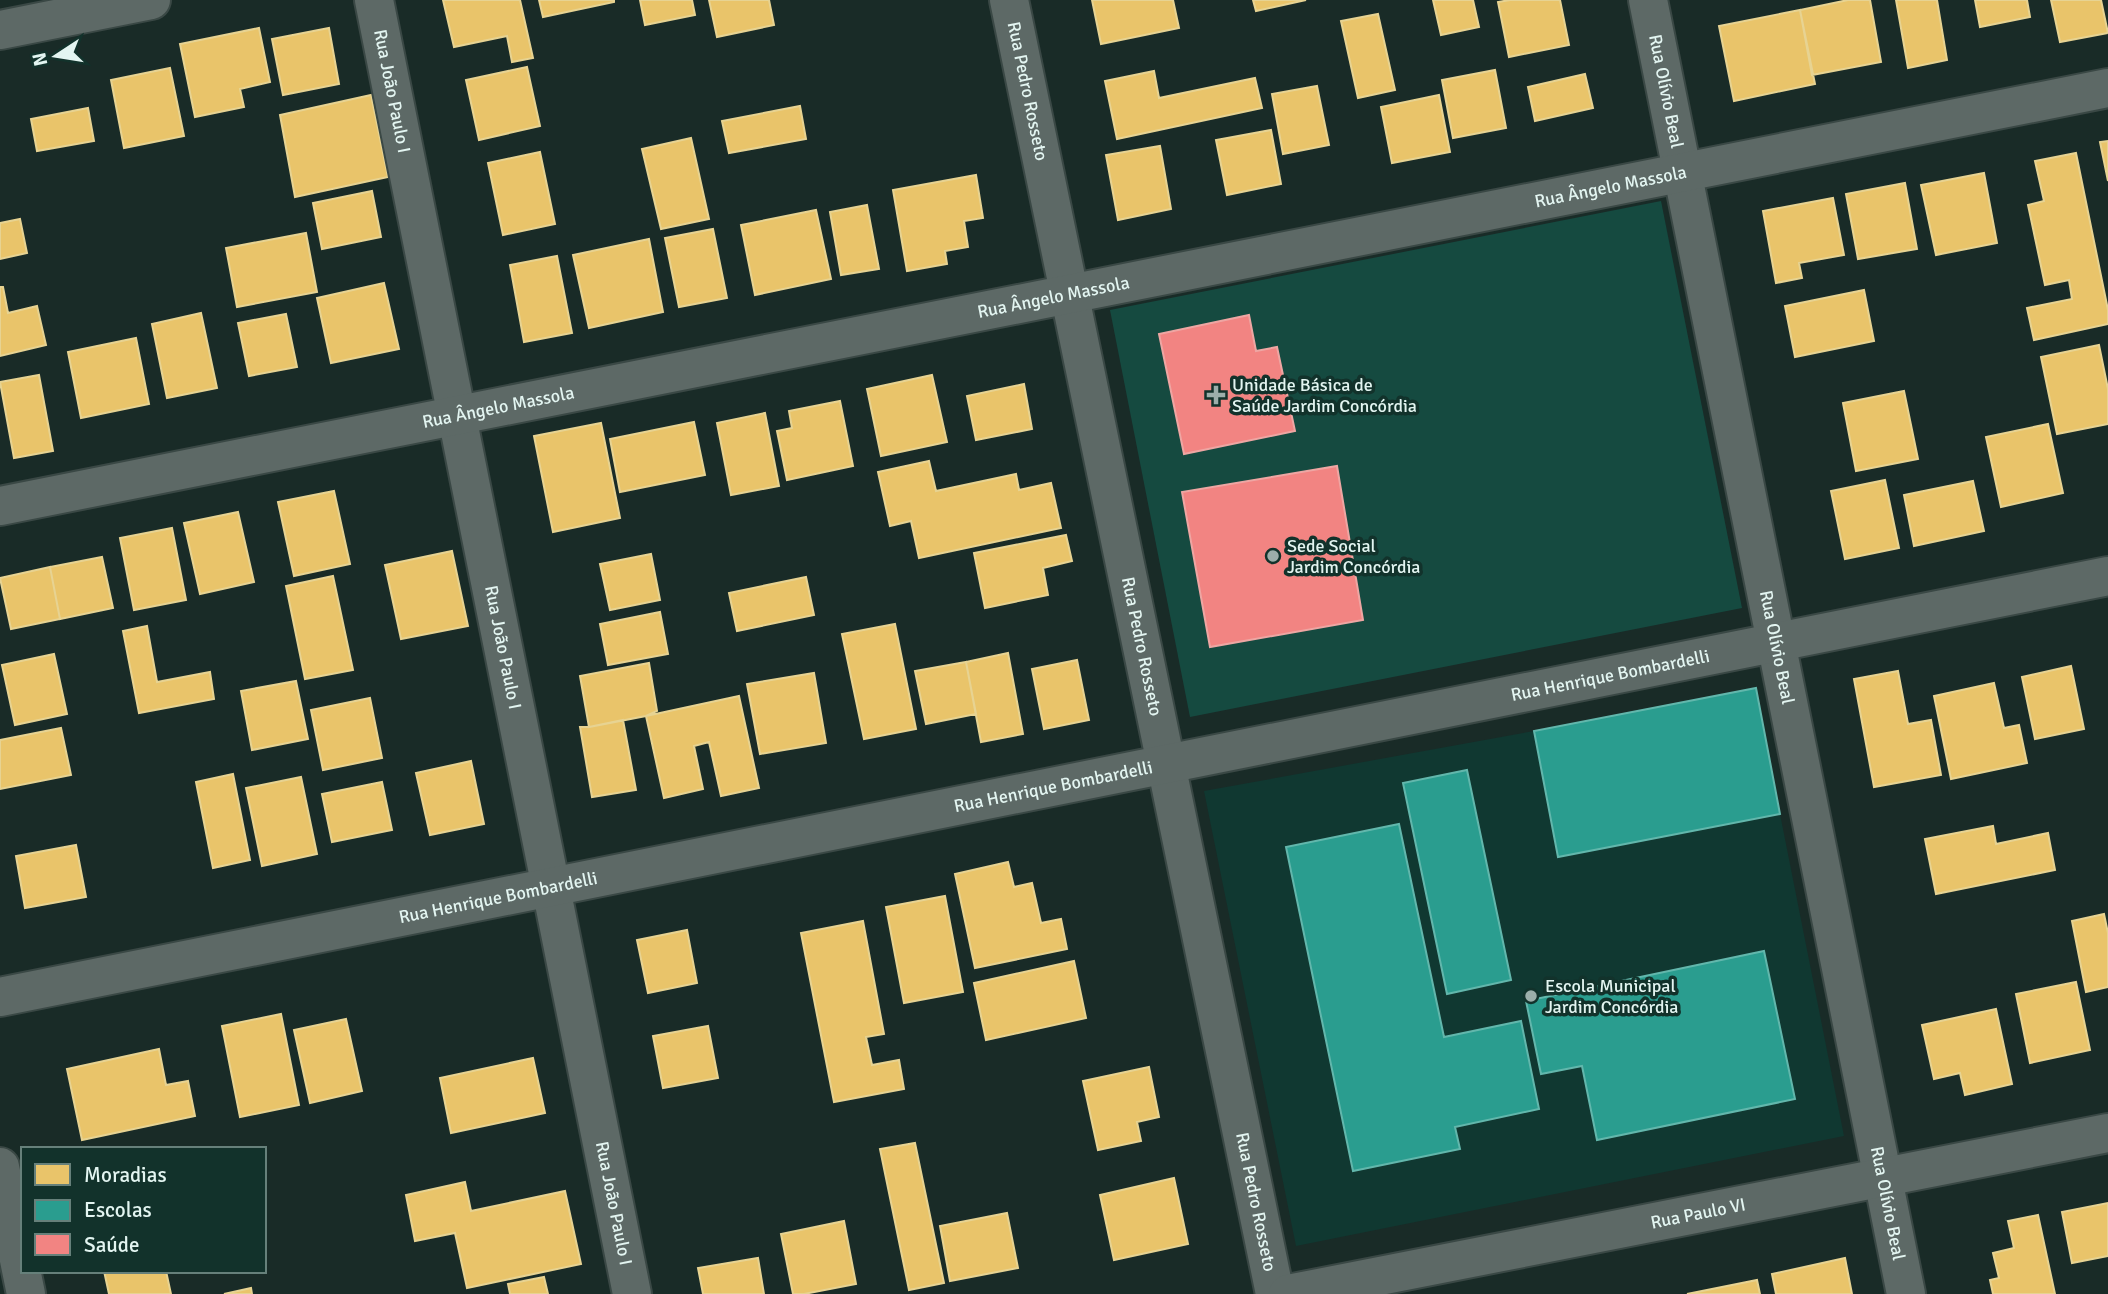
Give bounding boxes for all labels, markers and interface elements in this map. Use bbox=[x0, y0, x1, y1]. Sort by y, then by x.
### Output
street label: Rua Pedro Rosseto bbox=[1003, 20, 1053, 163]
north arrow bbox=[21, 21, 91, 91]
street label: Rua João Paulo I bbox=[369, 27, 415, 155]
street label: Rua Olívio Beal bbox=[1644, 32, 1688, 150]
text: N bbox=[27, 50, 53, 68]
street label: Rua Ângelo Massola bbox=[1533, 161, 1689, 212]
street label: Rua Ângelo Massola bbox=[976, 271, 1131, 323]
place label: Unidade Básica de Saúde Jardim Concórdia bbox=[1232, 374, 1417, 417]
street label: Rua Ângelo Massola bbox=[420, 381, 576, 433]
marker: Unidade Básica de Saúde Jardim Concórdia bbox=[1206, 385, 1226, 405]
place label: Sede Social Jardim Concórdia bbox=[1287, 535, 1420, 578]
marker: Sede Social Jardim Concórdia bbox=[1265, 548, 1281, 564]
street label: Rua Pedro Rosseto bbox=[1117, 575, 1167, 718]
street label: Rua João Paulo I bbox=[480, 583, 526, 711]
street label: Rua Olívio Beal bbox=[1755, 588, 1799, 706]
street label: Rua Henrique Bombardelli bbox=[1509, 645, 1711, 706]
street label: Rua Henrique Bombardelli bbox=[952, 756, 1154, 817]
street label: Rua Henrique Bombardelli bbox=[397, 867, 599, 928]
place label: Escola Municipal Jardim Concórdia bbox=[1545, 975, 1678, 1018]
marker: Escola Municipal Jardim Concórdia bbox=[1523, 988, 1539, 1004]
street label: Rua Pedro Rosseto bbox=[1231, 1130, 1281, 1273]
street label: Rua João Paulo I bbox=[591, 1139, 637, 1267]
street label: Rua Olívio Beal bbox=[1866, 1144, 1910, 1262]
legend bbox=[21, 1147, 266, 1273]
text: Moradias bbox=[84, 1162, 167, 1188]
street label: Rua Paulo VI bbox=[1649, 1193, 1748, 1234]
text: Escolas bbox=[84, 1197, 152, 1223]
text: Saúde bbox=[84, 1232, 139, 1258]

